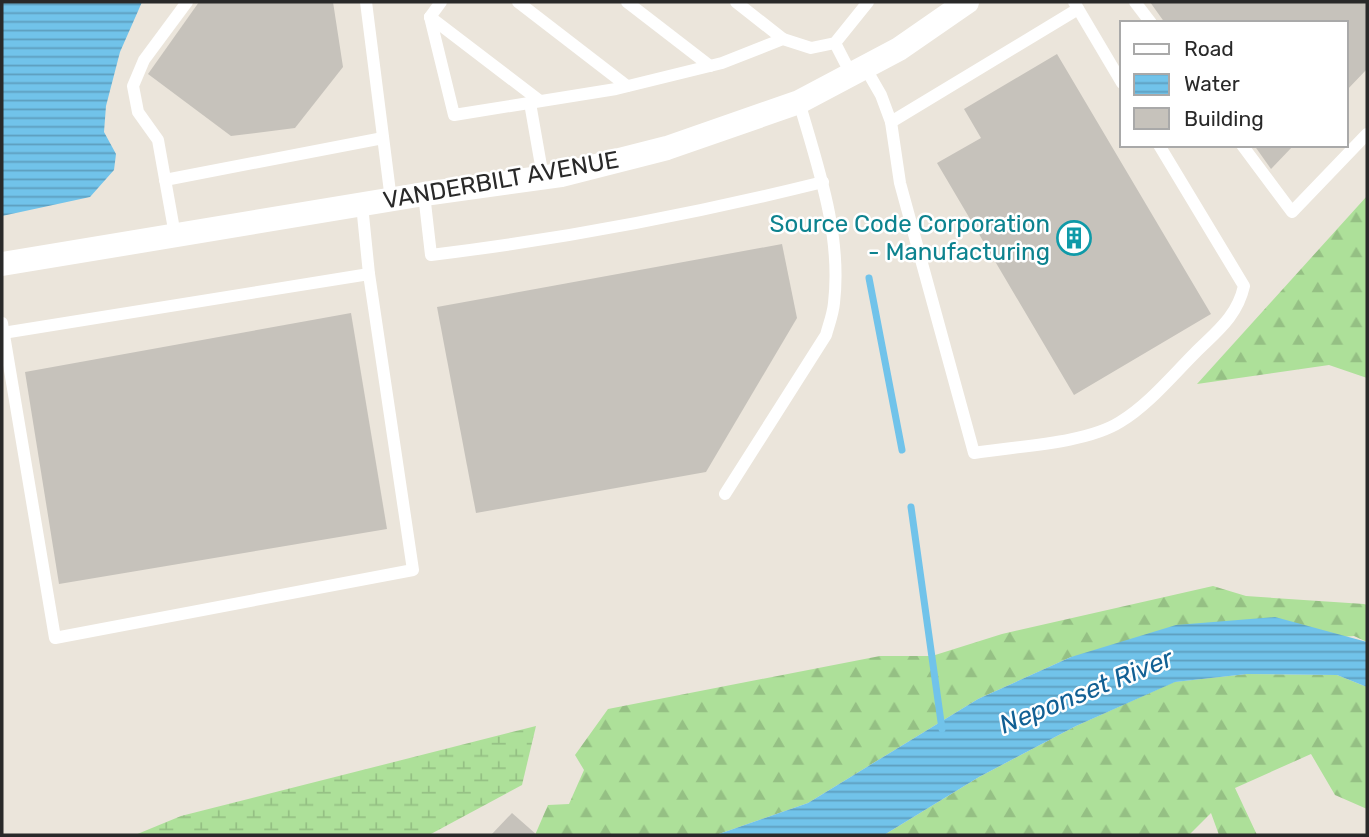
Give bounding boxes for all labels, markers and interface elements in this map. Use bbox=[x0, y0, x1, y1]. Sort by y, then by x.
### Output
legend bbox=[1120, 21, 1348, 147]
text: Road bbox=[1184, 36, 1234, 61]
text: Water bbox=[1184, 71, 1240, 96]
text: Building bbox=[1184, 106, 1264, 131]
street label: VANDERBILT AVENUE bbox=[381, 145, 621, 215]
place label: Source Code Corporation - Manufacturing bbox=[770, 210, 1050, 266]
building icon: Source Code Corporation - Manufacturing bbox=[1055, 219, 1093, 257]
water label: Neponset River bbox=[995, 642, 1179, 740]

